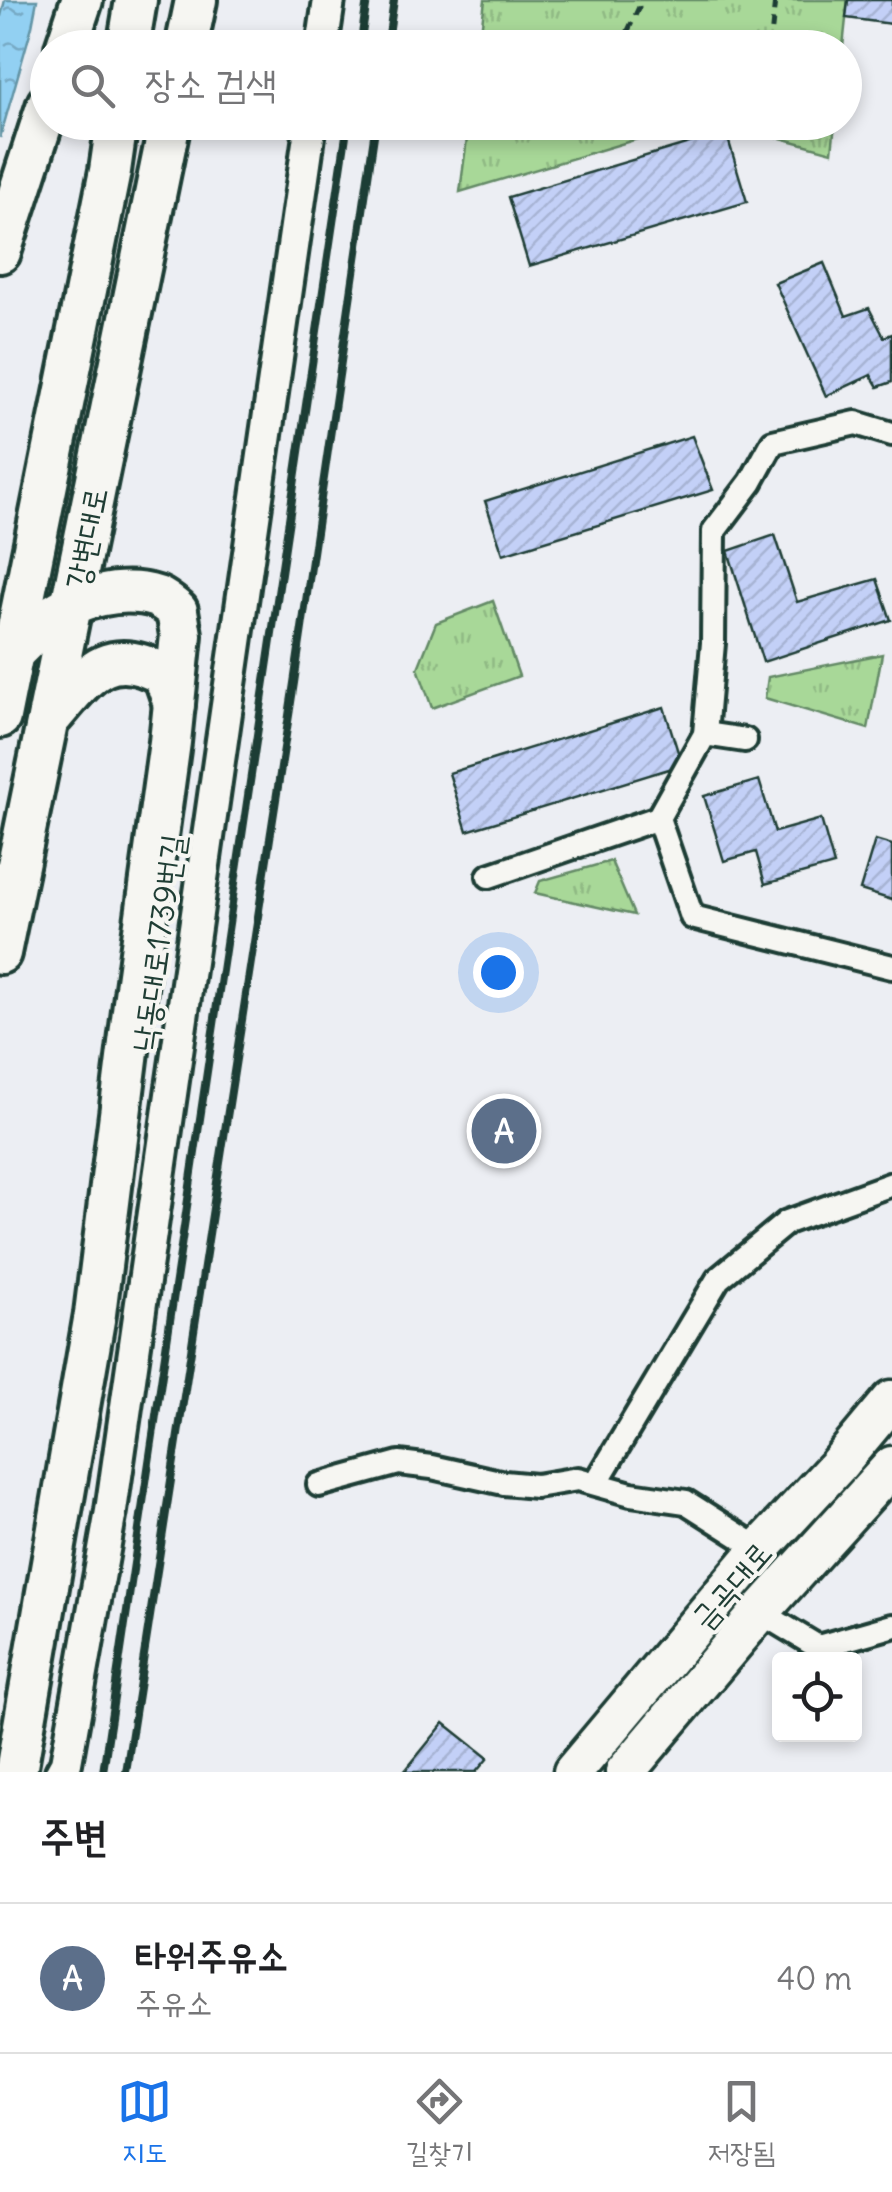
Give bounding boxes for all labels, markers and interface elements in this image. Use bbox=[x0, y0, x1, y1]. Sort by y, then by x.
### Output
search box bbox=[30, 30, 862, 140]
icon: search bbox=[65, 58, 120, 113]
text: 장소 검색 bbox=[145, 60, 276, 107]
street label: 강변대로 bbox=[56, 484, 116, 592]
street label: 낙동대로1739번길 bbox=[122, 831, 194, 1055]
your location bbox=[473, 947, 524, 998]
pin: A bbox=[472, 1094, 536, 1168]
street label: 금곡대로 bbox=[682, 1533, 780, 1637]
map controls bbox=[772, 1652, 862, 1742]
button: locate bbox=[772, 1652, 862, 1742]
text: 주변 bbox=[40, 1810, 108, 1862]
text: 타워주유소 bbox=[135, 1932, 288, 1979]
text: A bbox=[62, 1958, 83, 1999]
text: 40 m bbox=[777, 1958, 852, 1999]
text: 주유소 bbox=[135, 1982, 212, 2023]
tab: 지도 bbox=[117, 2074, 172, 2172]
tab: 길찾기 bbox=[406, 2074, 474, 2172]
tab: 저장됨 bbox=[707, 2074, 775, 2172]

